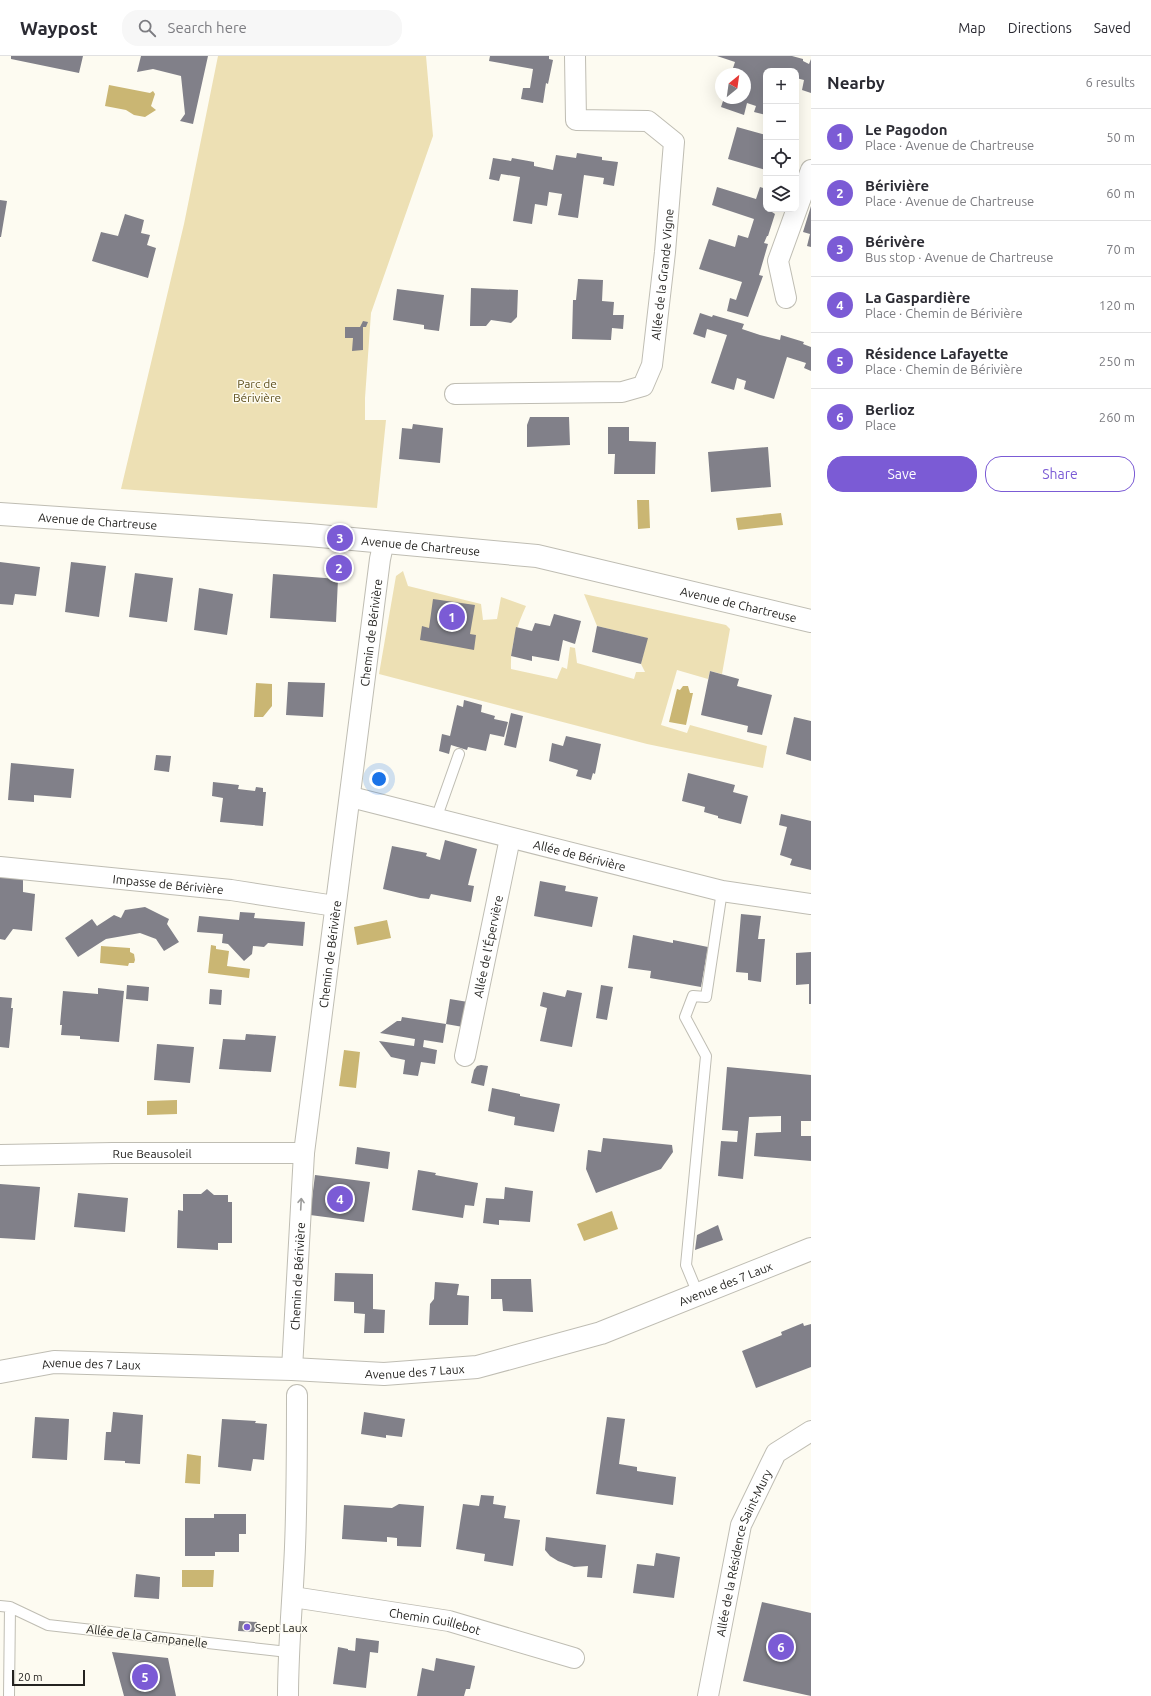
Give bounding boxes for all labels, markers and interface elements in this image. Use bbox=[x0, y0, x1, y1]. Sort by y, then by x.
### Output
search box bbox=[122, 10, 402, 46]
text: Waypost bbox=[20, 17, 98, 39]
icon: search bbox=[136, 17, 158, 39]
text: Search here bbox=[168, 19, 247, 36]
text: Map bbox=[958, 20, 986, 36]
text: Directions bbox=[1008, 20, 1072, 36]
text: Saved bbox=[1094, 20, 1131, 36]
north arrow bbox=[715, 68, 751, 104]
map controls bbox=[763, 68, 799, 212]
button: + bbox=[763, 68, 799, 104]
text: Nearby bbox=[827, 73, 885, 92]
text: 6 results bbox=[1085, 75, 1135, 89]
button: − bbox=[763, 104, 799, 140]
text: Le Pagodon bbox=[865, 121, 947, 138]
text: 1 bbox=[836, 130, 844, 144]
text: 50 m bbox=[1106, 130, 1135, 144]
text: Place · Avenue de Chartreuse bbox=[865, 138, 1034, 152]
button: locate bbox=[763, 140, 799, 176]
button: layers bbox=[763, 176, 799, 212]
text: Bérivière bbox=[865, 177, 929, 194]
text: 2 bbox=[836, 186, 844, 200]
text: 60 m bbox=[1106, 186, 1135, 200]
text: Place · Avenue de Chartreuse bbox=[865, 194, 1034, 208]
street label: Allée de la Grande Vigne bbox=[648, 208, 675, 341]
text: Bérivère bbox=[865, 233, 925, 250]
text: 3 bbox=[836, 242, 844, 256]
text: 70 m bbox=[1106, 242, 1135, 256]
text: Bus stop · Avenue de Chartreuse bbox=[865, 250, 1053, 264]
text: La Gaspardière bbox=[865, 289, 970, 306]
text: 4 bbox=[836, 298, 844, 312]
text: 120 m bbox=[1099, 298, 1135, 312]
text: Place · Chemin de Bérivière bbox=[865, 306, 1023, 320]
text: Résidence Lafayette bbox=[865, 345, 1009, 362]
text: 5 bbox=[836, 354, 844, 368]
text: 250 m bbox=[1099, 354, 1135, 368]
text: Place · Chemin de Bérivière bbox=[865, 362, 1023, 376]
park label: Parc de Bérivière bbox=[233, 377, 281, 404]
text: Berlioz bbox=[865, 401, 915, 418]
text: 6 bbox=[836, 410, 844, 424]
text: 260 m bbox=[1099, 410, 1135, 424]
text: Place bbox=[865, 418, 896, 432]
button: Save bbox=[827, 456, 977, 492]
button: Share bbox=[985, 456, 1135, 492]
street label: Avenue de Chartreuse bbox=[38, 510, 158, 531]
pin: 3 bbox=[327, 523, 353, 553]
street label: Avenue de Chartreuse bbox=[361, 533, 481, 557]
pin: 2 bbox=[326, 553, 352, 583]
street label: Chemin de Bérivière bbox=[357, 578, 384, 687]
street label: Avenue de Chartreuse bbox=[679, 584, 798, 624]
pin: 1 bbox=[439, 602, 465, 632]
your location bbox=[369, 769, 389, 789]
street label: Allée de Bérivière bbox=[532, 837, 627, 873]
street label: Impasse de Bérivière bbox=[112, 872, 224, 896]
street label: Allée de l'Épervière bbox=[471, 894, 505, 999]
street label: Chemin de Bérivière bbox=[316, 899, 343, 1009]
street label: Rue Beausoleil bbox=[112, 1147, 192, 1160]
pin: 4 bbox=[327, 1184, 353, 1214]
one-way arrow bbox=[298, 1198, 305, 1211]
street label: Chemin de Bérivière bbox=[288, 1222, 307, 1331]
street label: Avenue des 7 Laux bbox=[677, 1259, 774, 1308]
street label: Avenue des 7 Laux bbox=[40, 1355, 141, 1371]
street label: Avenue des 7 Laux bbox=[365, 1361, 465, 1381]
street label: Allée de la Résidence Saint-Mury bbox=[713, 1467, 774, 1637]
street label: Chemin Guillebot bbox=[388, 1605, 483, 1637]
place label: Sept Laux bbox=[255, 1621, 308, 1634]
street label: Allée de la Campanelle bbox=[86, 1622, 208, 1650]
marker: Sept Laux bbox=[242, 1622, 252, 1632]
pin: 6 bbox=[768, 1632, 794, 1662]
pin: 5 bbox=[132, 1662, 158, 1692]
scale bar bbox=[12, 1668, 85, 1687]
text: 20 m bbox=[18, 1671, 42, 1683]

